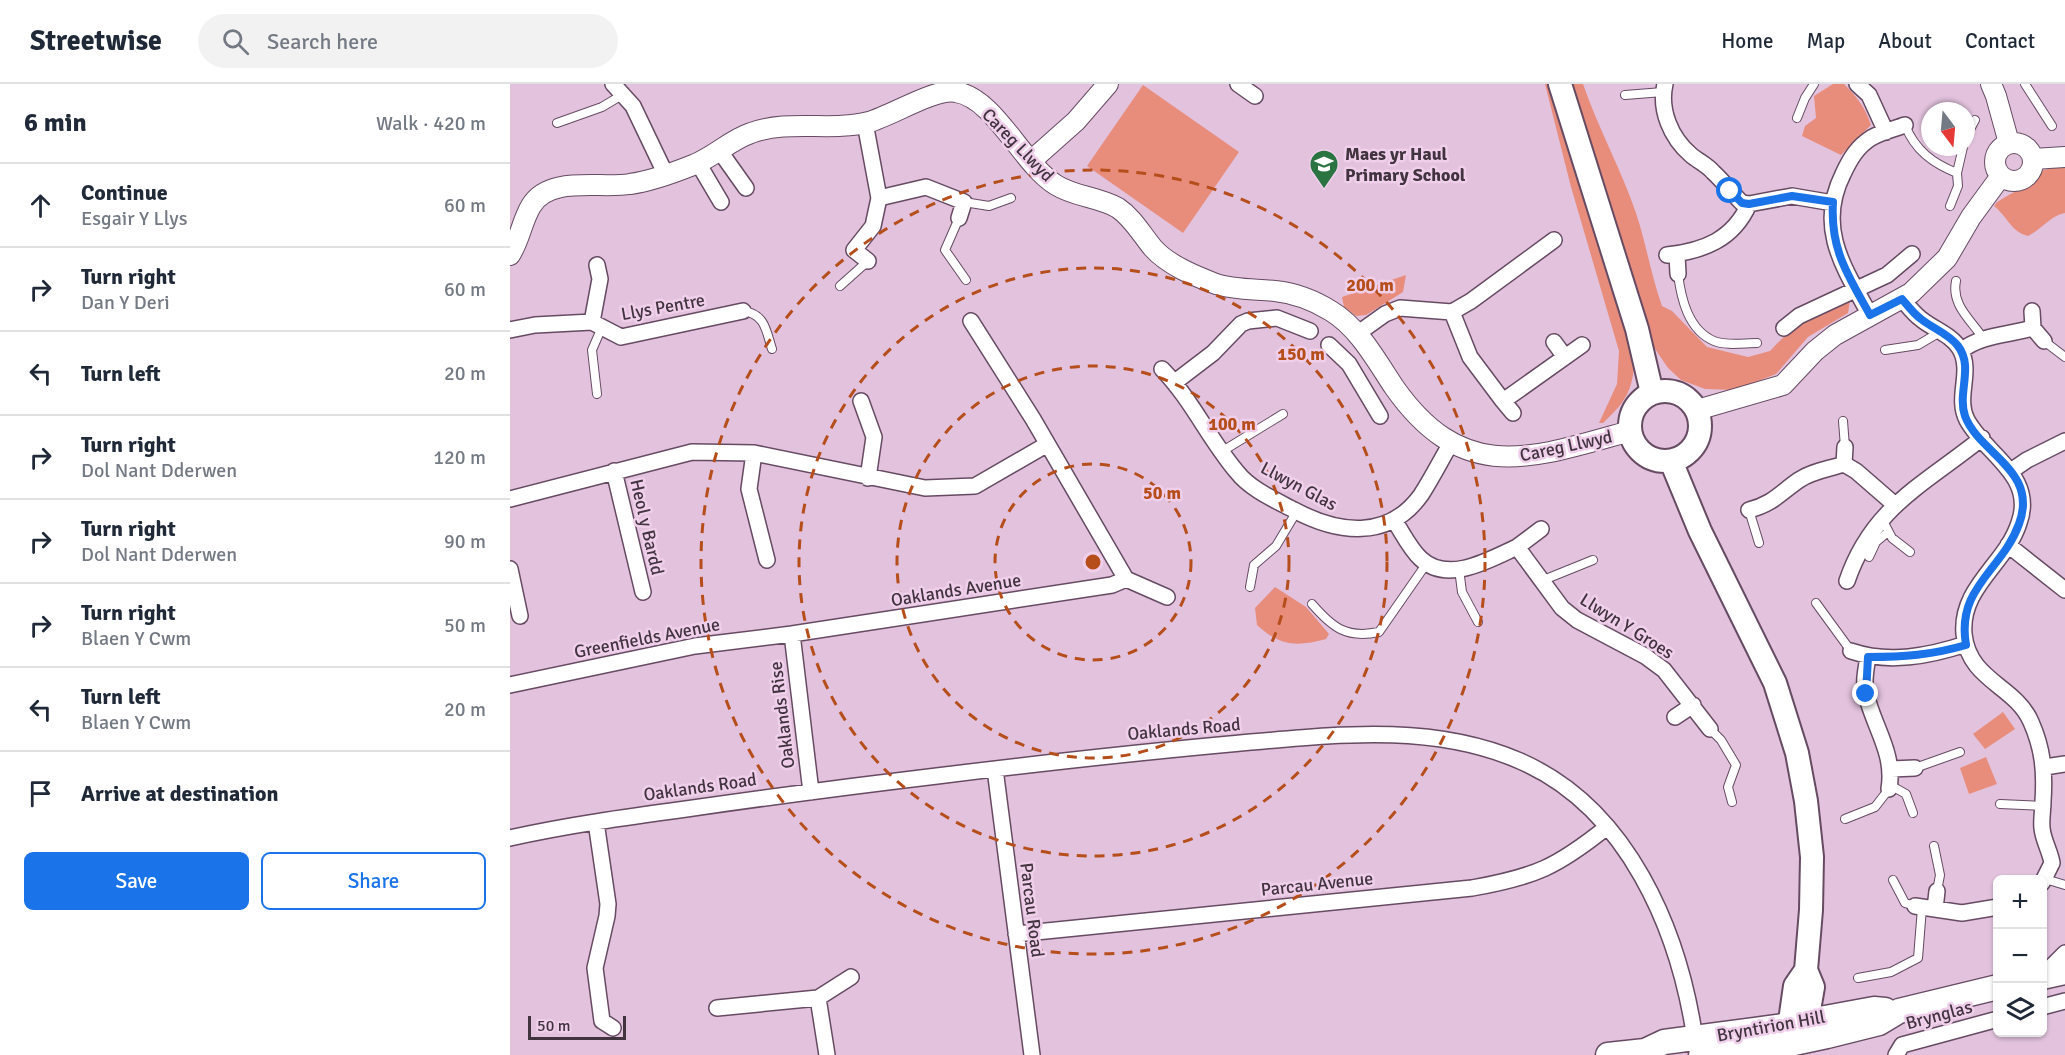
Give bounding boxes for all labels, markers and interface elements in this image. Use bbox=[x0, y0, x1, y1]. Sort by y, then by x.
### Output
search box bbox=[198, 14, 618, 68]
text: Streetwise bbox=[30, 24, 162, 58]
icon: search bbox=[219, 25, 252, 58]
text: Search here bbox=[267, 28, 378, 55]
text: Home bbox=[1721, 28, 1774, 54]
text: Map bbox=[1807, 28, 1845, 54]
text: About bbox=[1878, 28, 1932, 54]
text: Contact bbox=[1965, 28, 2035, 54]
north arrow bbox=[1921, 102, 1975, 156]
street label: Careg Llwyd bbox=[977, 104, 1059, 186]
text: 6 min bbox=[24, 107, 87, 139]
text: Walk · 420 m bbox=[376, 111, 486, 136]
place label: Maes yr Haul Primary School bbox=[1345, 143, 1466, 186]
school or university icon: Maes yr Haul Primary School bbox=[1308, 148, 1340, 190]
route start bbox=[1716, 177, 1742, 203]
text: Continue bbox=[81, 179, 168, 206]
icon: ahead bbox=[24, 189, 57, 222]
text: 60 m bbox=[444, 193, 486, 218]
text: Esgair Y Llys bbox=[81, 206, 187, 231]
text: Turn right bbox=[81, 263, 176, 290]
icon: right bbox=[24, 273, 57, 306]
text: 200 m bbox=[1346, 274, 1394, 296]
text: 60 m bbox=[444, 277, 486, 302]
street label: Llys Pentre bbox=[619, 289, 707, 325]
text: Dan Y Deri bbox=[81, 290, 170, 315]
text: 150 m bbox=[1277, 343, 1325, 365]
icon: left bbox=[24, 357, 57, 390]
text: Turn left bbox=[81, 360, 161, 387]
text: 20 m bbox=[444, 361, 486, 386]
text: 100 m bbox=[1208, 413, 1256, 435]
street label: Careg Llwyd bbox=[1518, 425, 1614, 467]
text: Turn right bbox=[81, 431, 176, 458]
icon: right bbox=[24, 441, 57, 474]
text: 120 m bbox=[433, 445, 486, 470]
street label: Llwyn Glas bbox=[1257, 457, 1341, 515]
text: Dol Nant Dderwen bbox=[81, 458, 237, 483]
street label: Heol y Bardd bbox=[625, 477, 669, 577]
text: 50 m bbox=[1143, 482, 1181, 504]
text: Turn right bbox=[81, 515, 176, 542]
icon: right bbox=[24, 525, 57, 558]
text: 90 m bbox=[444, 529, 486, 554]
text: Dol Nant Dderwen bbox=[81, 542, 237, 567]
centre of rings bbox=[1083, 552, 1103, 572]
street label: Oaklands Avenue bbox=[889, 569, 1023, 611]
street label: Llwyn Y Groes bbox=[1576, 588, 1678, 664]
text: Turn right bbox=[81, 599, 176, 626]
icon: right bbox=[24, 609, 57, 642]
text: 50 m bbox=[444, 613, 486, 638]
street label: Greenfields Avenue bbox=[572, 613, 722, 663]
text: Blaen Y Cwm bbox=[81, 626, 191, 651]
street label: Oaklands Rise bbox=[765, 660, 799, 770]
route end bbox=[1852, 680, 1878, 706]
text: Turn left bbox=[81, 683, 161, 710]
icon: left bbox=[24, 693, 57, 726]
text: 20 m bbox=[444, 697, 486, 722]
text: Blaen Y Cwm bbox=[81, 710, 191, 735]
street label: Oaklands Road bbox=[1126, 713, 1242, 745]
street label: Oaklands Road bbox=[642, 768, 758, 806]
icon: arrive bbox=[24, 777, 57, 810]
text: Arrive at destination bbox=[81, 780, 278, 807]
button: Save bbox=[24, 852, 249, 910]
button: Share bbox=[261, 852, 486, 910]
street label: Parcau Road bbox=[1015, 861, 1049, 959]
street label: Parcau Avenue bbox=[1260, 867, 1374, 901]
map controls bbox=[1993, 875, 2047, 1037]
button: + bbox=[1993, 875, 2047, 929]
button: − bbox=[1993, 929, 2047, 983]
button: layers bbox=[1993, 983, 2047, 1037]
street label: Brynglas bbox=[1903, 996, 1975, 1034]
street label: Bryntirion Hill bbox=[1715, 1006, 1827, 1046]
scale bar bbox=[528, 1013, 626, 1040]
text: 50 m bbox=[537, 1016, 571, 1036]

